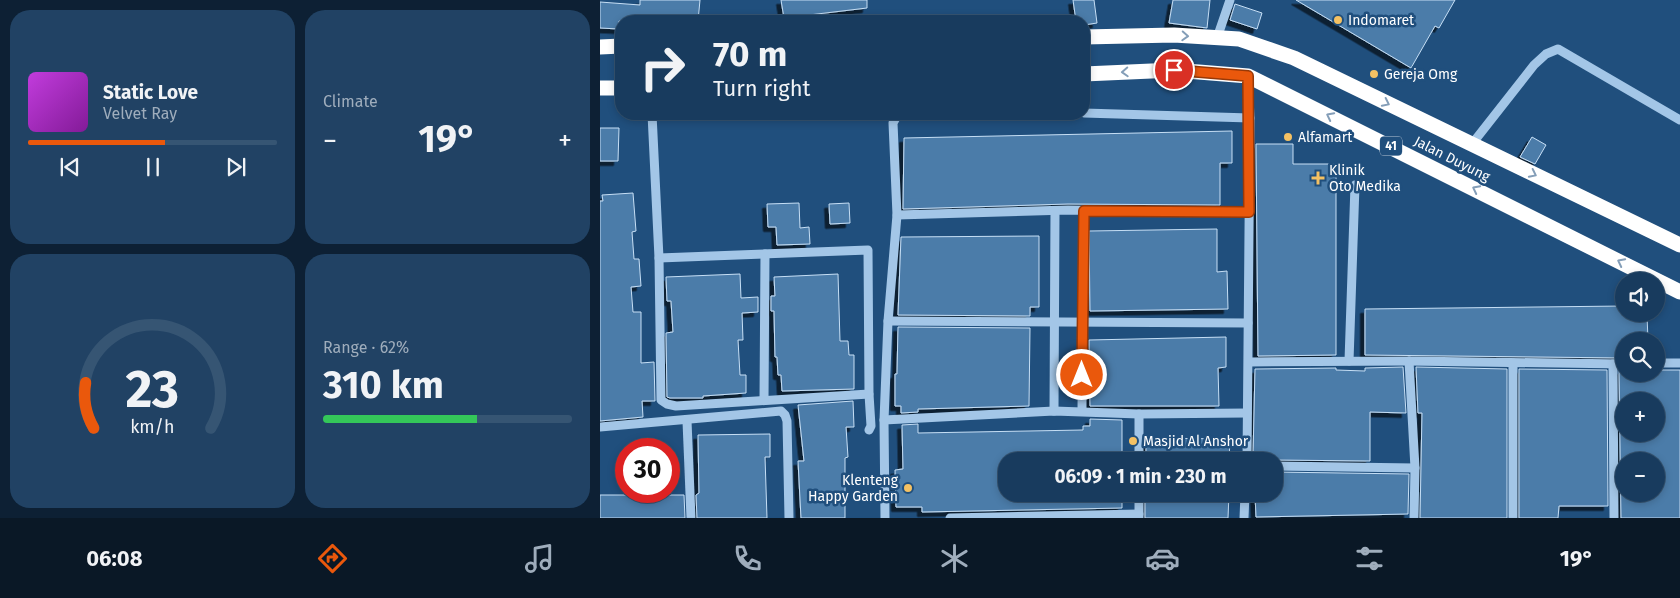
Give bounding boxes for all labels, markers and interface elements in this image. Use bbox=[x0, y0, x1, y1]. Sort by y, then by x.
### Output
place label: Indomaret bbox=[1348, 12, 1415, 29]
marker: Indomaret bbox=[1332, 14, 1344, 26]
one-way arrow bbox=[1182, 31, 1189, 41]
text: 70 m bbox=[713, 33, 787, 75]
icon: right bbox=[630, 35, 695, 100]
pin bbox=[1153, 49, 1195, 91]
icon: arrive bbox=[1160, 56, 1188, 84]
place label: Gereja Omg bbox=[1384, 66, 1458, 83]
one-way arrow bbox=[1121, 67, 1129, 78]
marker: Gereja Omg bbox=[1368, 68, 1380, 80]
text: Turn right bbox=[713, 75, 810, 102]
text: Static Love bbox=[103, 81, 198, 104]
text: Climate bbox=[323, 92, 378, 111]
one-way arrow bbox=[1381, 97, 1390, 107]
text: Velvet Ray bbox=[103, 104, 177, 123]
one-way arrow bbox=[1326, 112, 1335, 122]
text: 19° bbox=[418, 116, 477, 162]
text: − bbox=[323, 124, 337, 157]
text: + bbox=[558, 124, 572, 157]
place label: Alfamart bbox=[1298, 129, 1353, 146]
marker: Alfamart bbox=[1282, 131, 1294, 143]
street label: Jalan Duyung bbox=[1411, 133, 1493, 186]
road number: 41 bbox=[1380, 136, 1402, 156]
icon: previous bbox=[56, 153, 84, 181]
icon: pause bbox=[139, 153, 167, 181]
icon: next bbox=[222, 153, 250, 181]
place label: Klinik Oto Medika bbox=[1329, 162, 1401, 195]
one-way arrow bbox=[1527, 168, 1536, 178]
marker: Klinik Oto Medika bbox=[1311, 171, 1325, 185]
one-way arrow bbox=[1472, 185, 1481, 195]
one-way arrow bbox=[1617, 258, 1626, 268]
map controls bbox=[1615, 272, 1665, 502]
button: sound bbox=[1615, 272, 1665, 322]
button: search bbox=[1615, 332, 1665, 382]
text: Range · 62% bbox=[323, 338, 409, 357]
position arrow bbox=[1055, 348, 1107, 400]
text: 23 bbox=[126, 358, 179, 421]
text: 310 km bbox=[323, 362, 444, 408]
button: + bbox=[1615, 392, 1665, 442]
text: km/h bbox=[130, 416, 175, 438]
place label: Masjid Al Anshor bbox=[1143, 433, 1249, 450]
marker: Masjid Al Anshor bbox=[1127, 435, 1139, 447]
speed limit sign: 30 bbox=[615, 438, 680, 503]
button: − bbox=[1615, 452, 1665, 502]
text: 06:09 · 1 min · 230 m bbox=[1054, 465, 1227, 488]
place label: Klenteng Happy Garden bbox=[808, 472, 899, 505]
marker: Klenteng Happy Garden bbox=[902, 482, 914, 494]
icon: directions bbox=[315, 541, 350, 576]
icon: music bbox=[522, 541, 557, 576]
icon: phone bbox=[730, 541, 765, 576]
icon: climate bbox=[937, 541, 972, 576]
icon: car bbox=[1145, 541, 1180, 576]
icon: filters bbox=[1352, 541, 1387, 576]
text: 06:08 bbox=[86, 545, 142, 572]
text: 19° bbox=[1560, 545, 1594, 572]

